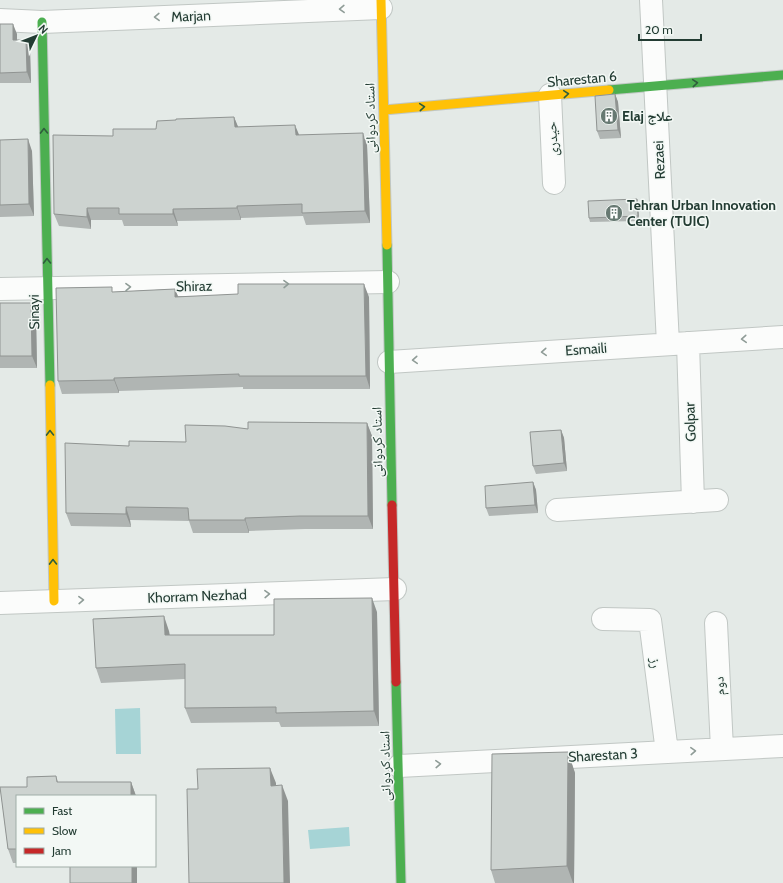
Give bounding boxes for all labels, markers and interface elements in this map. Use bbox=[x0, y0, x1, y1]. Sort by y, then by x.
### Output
one-way arrow bbox=[339, 5, 345, 14]
street label: Marjan bbox=[171, 6, 211, 26]
one-way arrow bbox=[154, 13, 160, 21]
north arrow bbox=[16, 16, 56, 56]
scale bar bbox=[639, 16, 701, 42]
text: N bbox=[36, 22, 51, 37]
text: 20 m bbox=[645, 22, 673, 37]
street label: Sharestan 6 bbox=[546, 67, 618, 91]
one-way arrow bbox=[692, 78, 698, 87]
street label: استاد کردوانی bbox=[360, 83, 380, 153]
one-way arrow bbox=[563, 90, 569, 99]
one-way arrow bbox=[419, 102, 425, 111]
building icon: Elaj علاج bbox=[599, 106, 619, 126]
place label: Elaj علاج bbox=[622, 107, 672, 125]
street label: حیدری bbox=[542, 121, 562, 157]
one-way arrow bbox=[40, 128, 48, 134]
street label: Rezaei bbox=[649, 140, 669, 180]
place label: Tehran Urban Innovation Center (TUIC) bbox=[627, 196, 776, 230]
building icon: Tehran Urban Innovation Center (TUIC) bbox=[604, 203, 624, 223]
one-way arrow bbox=[43, 258, 51, 264]
street label: Shiraz bbox=[176, 277, 213, 295]
one-way arrow bbox=[283, 280, 289, 288]
one-way arrow bbox=[125, 283, 131, 291]
street label: Sinayi bbox=[25, 294, 43, 330]
one-way arrow bbox=[741, 335, 747, 344]
street label: Esmaili bbox=[565, 339, 607, 359]
one-way arrow bbox=[541, 347, 547, 356]
one-way arrow bbox=[412, 355, 418, 364]
street label: Golpar bbox=[680, 401, 700, 442]
street label: استاد کردوانی bbox=[367, 407, 387, 477]
one-way arrow bbox=[46, 430, 54, 436]
one-way arrow bbox=[49, 559, 57, 565]
street label: Khorram Nezhad bbox=[147, 585, 247, 607]
one-way arrow bbox=[264, 589, 270, 598]
one-way arrow bbox=[78, 596, 84, 605]
street label: رز bbox=[646, 656, 666, 669]
street label: دوم bbox=[709, 676, 729, 696]
street label: استاد کردوانی bbox=[375, 731, 395, 801]
street label: Sharestan 3 bbox=[568, 744, 638, 766]
one-way arrow bbox=[690, 746, 696, 755]
one-way arrow bbox=[435, 759, 441, 768]
legend bbox=[16, 795, 156, 867]
text: Fast bbox=[52, 803, 72, 818]
text: Slow bbox=[52, 823, 77, 838]
text: Jam bbox=[51, 843, 71, 858]

